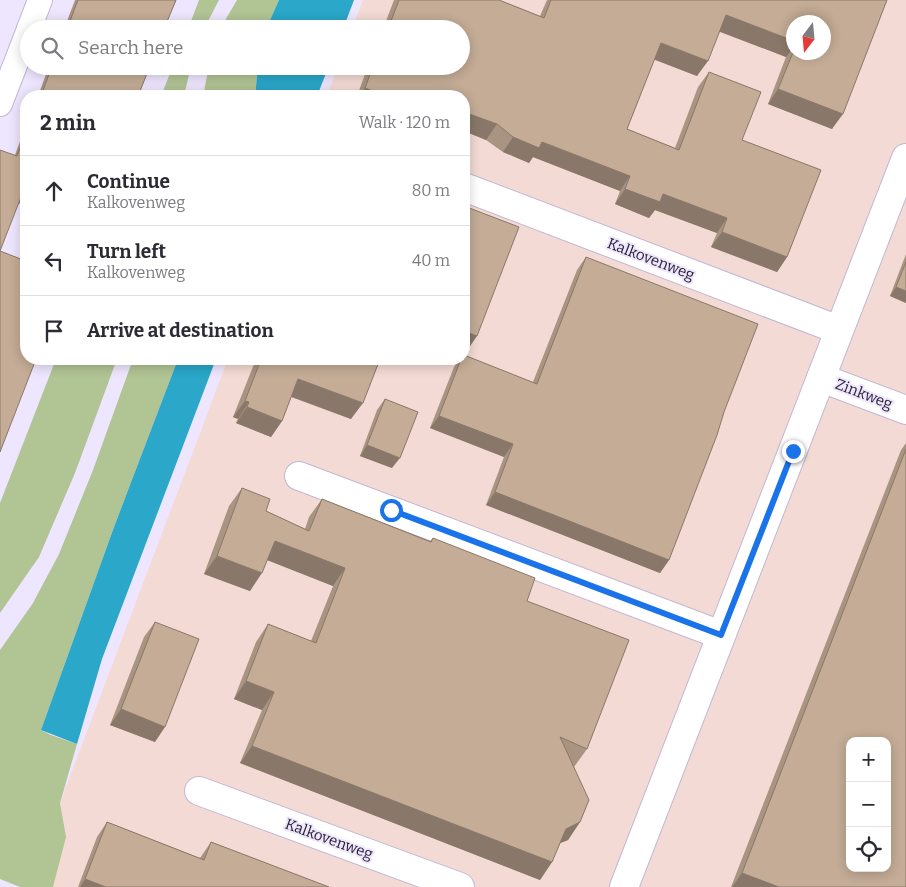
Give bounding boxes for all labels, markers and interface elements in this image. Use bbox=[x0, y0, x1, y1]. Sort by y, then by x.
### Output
north arrow bbox=[786, 15, 831, 60]
search box bbox=[20, 20, 470, 75]
icon: search bbox=[38, 34, 66, 62]
text: Search here bbox=[78, 36, 183, 59]
text: 2 min bbox=[40, 110, 96, 136]
text: Walk · 120 m bbox=[359, 113, 450, 132]
text: Continue bbox=[87, 170, 170, 193]
icon: ahead bbox=[40, 177, 68, 205]
text: 80 m bbox=[412, 181, 450, 200]
text: Kalkovenweg bbox=[87, 193, 185, 212]
street label: Kalkovenweg bbox=[605, 234, 697, 284]
text: Turn left bbox=[87, 240, 166, 263]
icon: left bbox=[40, 247, 68, 275]
text: 40 m bbox=[412, 251, 450, 270]
text: Kalkovenweg bbox=[87, 263, 185, 282]
icon: arrive bbox=[40, 317, 68, 345]
text: Arrive at destination bbox=[87, 319, 274, 342]
street label: Zinkweg bbox=[833, 375, 895, 413]
route end bbox=[782, 440, 805, 463]
route start bbox=[380, 499, 403, 522]
map controls bbox=[846, 737, 891, 872]
button: + bbox=[846, 737, 891, 782]
button: − bbox=[846, 782, 891, 827]
street label: Kalkovenweg bbox=[283, 815, 375, 863]
button: locate bbox=[846, 827, 891, 872]

